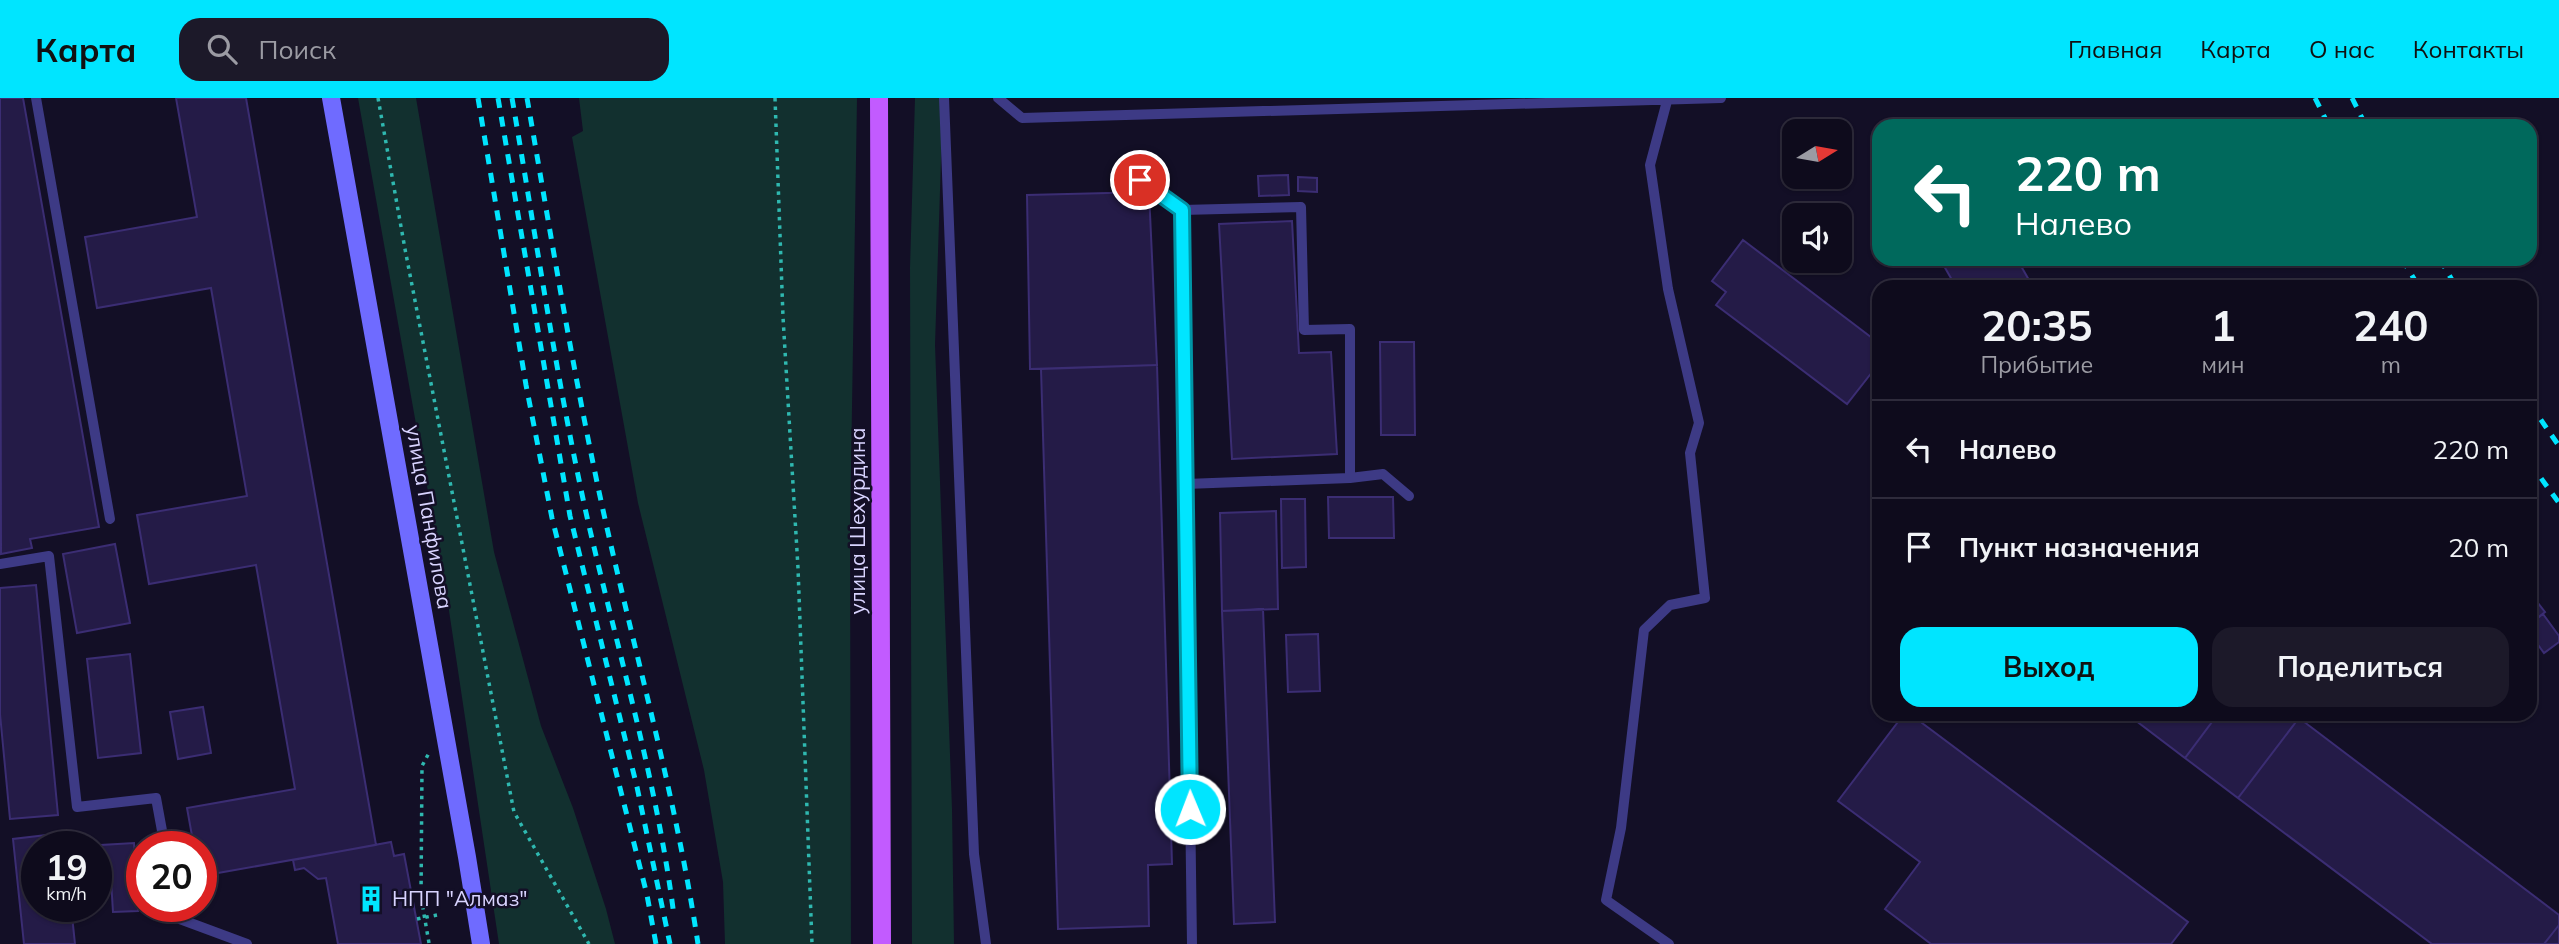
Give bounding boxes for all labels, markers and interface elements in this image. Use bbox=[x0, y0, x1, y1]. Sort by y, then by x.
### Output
search box bbox=[179, 18, 669, 81]
text: Карта bbox=[35, 29, 137, 70]
icon: search bbox=[203, 30, 241, 68]
text: Поиск bbox=[259, 33, 336, 66]
text: Главная bbox=[2068, 34, 2162, 64]
text: Карта bbox=[2200, 34, 2271, 64]
text: О нас bbox=[2309, 34, 2375, 64]
text: Контакты bbox=[2413, 34, 2524, 64]
north arrow bbox=[1782, 119, 1852, 189]
map controls bbox=[1782, 119, 1852, 273]
text: 220 m bbox=[2015, 142, 2161, 203]
icon: left bbox=[1900, 147, 1991, 238]
pin bbox=[1110, 150, 1170, 210]
icon: arrive bbox=[1121, 161, 1159, 199]
button: sound bbox=[1782, 203, 1852, 273]
text: Налево bbox=[2015, 203, 2132, 243]
text: 20:35 bbox=[1981, 299, 2092, 352]
text: 1 bbox=[2210, 299, 2236, 352]
text: 240 bbox=[2353, 299, 2429, 352]
text: Прибытие bbox=[1980, 350, 2093, 379]
text: мин bbox=[2202, 350, 2245, 379]
text: m bbox=[2381, 350, 2401, 379]
street label: улица Панфилова bbox=[401, 423, 459, 611]
street label: улица Шехурдина bbox=[844, 428, 870, 614]
icon: left bbox=[1900, 430, 1938, 468]
text: Налево bbox=[1959, 433, 2057, 466]
text: 220 m bbox=[2433, 433, 2509, 466]
icon: arrive bbox=[1900, 528, 1938, 566]
text: Пункт назначения bbox=[1959, 531, 2200, 564]
text: 20 m bbox=[2448, 531, 2509, 564]
button: Выход bbox=[1900, 627, 2198, 707]
button: Поделиться bbox=[2212, 627, 2509, 707]
position arrow bbox=[1153, 772, 1227, 846]
speed limit sign: 20 bbox=[126, 831, 217, 922]
text: 19 bbox=[45, 845, 88, 889]
text: km/h bbox=[46, 882, 87, 905]
building icon: НПП "Алмаз" bbox=[356, 884, 386, 914]
place label: НПП "Алмаз" bbox=[392, 885, 528, 911]

